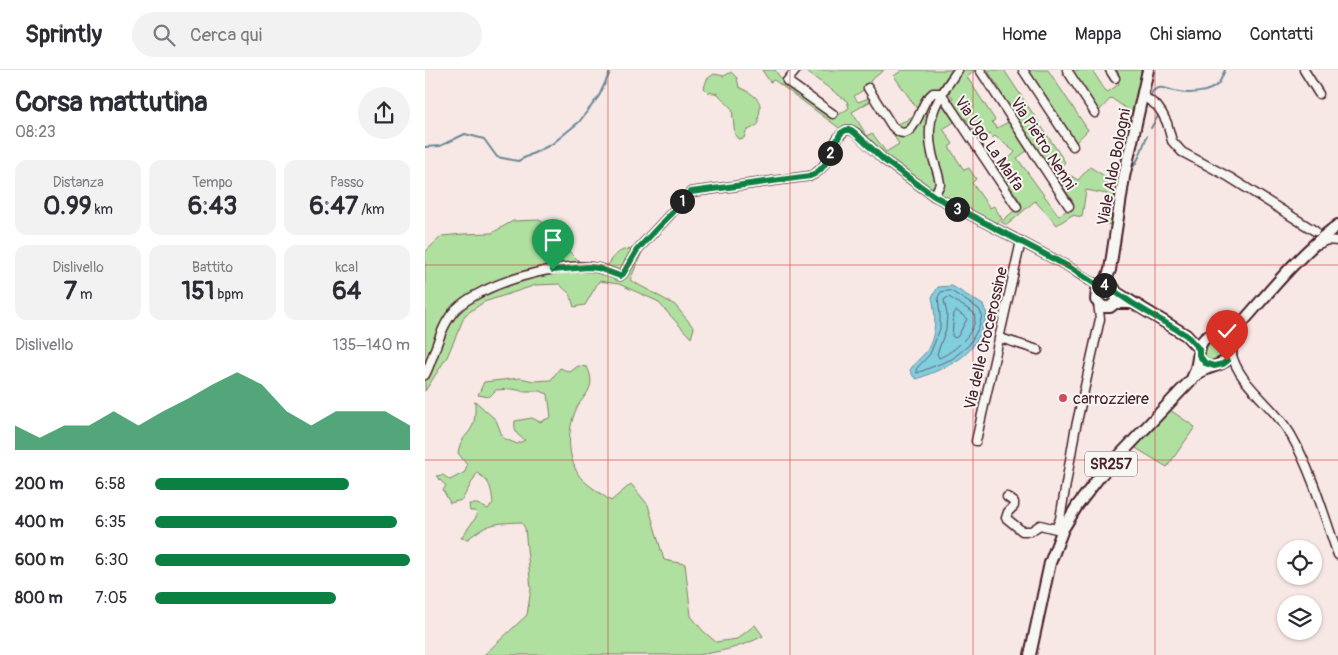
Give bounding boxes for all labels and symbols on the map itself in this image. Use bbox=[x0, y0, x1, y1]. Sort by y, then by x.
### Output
street label: Via Ugo La Malfa bbox=[950, 92, 1028, 195]
street label: Via Pietro Nenni bbox=[1006, 94, 1081, 194]
street label: Viale Aldo Bologni bbox=[1093, 107, 1135, 227]
pin: 2 bbox=[817, 140, 843, 166]
pin: 1 bbox=[669, 188, 695, 214]
pin: 3 bbox=[945, 196, 969, 222]
pin bbox=[532, 219, 574, 270]
street label: Via delle Crocerossine bbox=[960, 265, 1012, 412]
pin: 4 bbox=[1091, 272, 1117, 298]
pin bbox=[1206, 310, 1248, 361]
place label: carrozziere bbox=[1073, 389, 1149, 409]
marker: carrozziere bbox=[1057, 392, 1069, 404]
road number: SR257 bbox=[1085, 452, 1137, 476]

